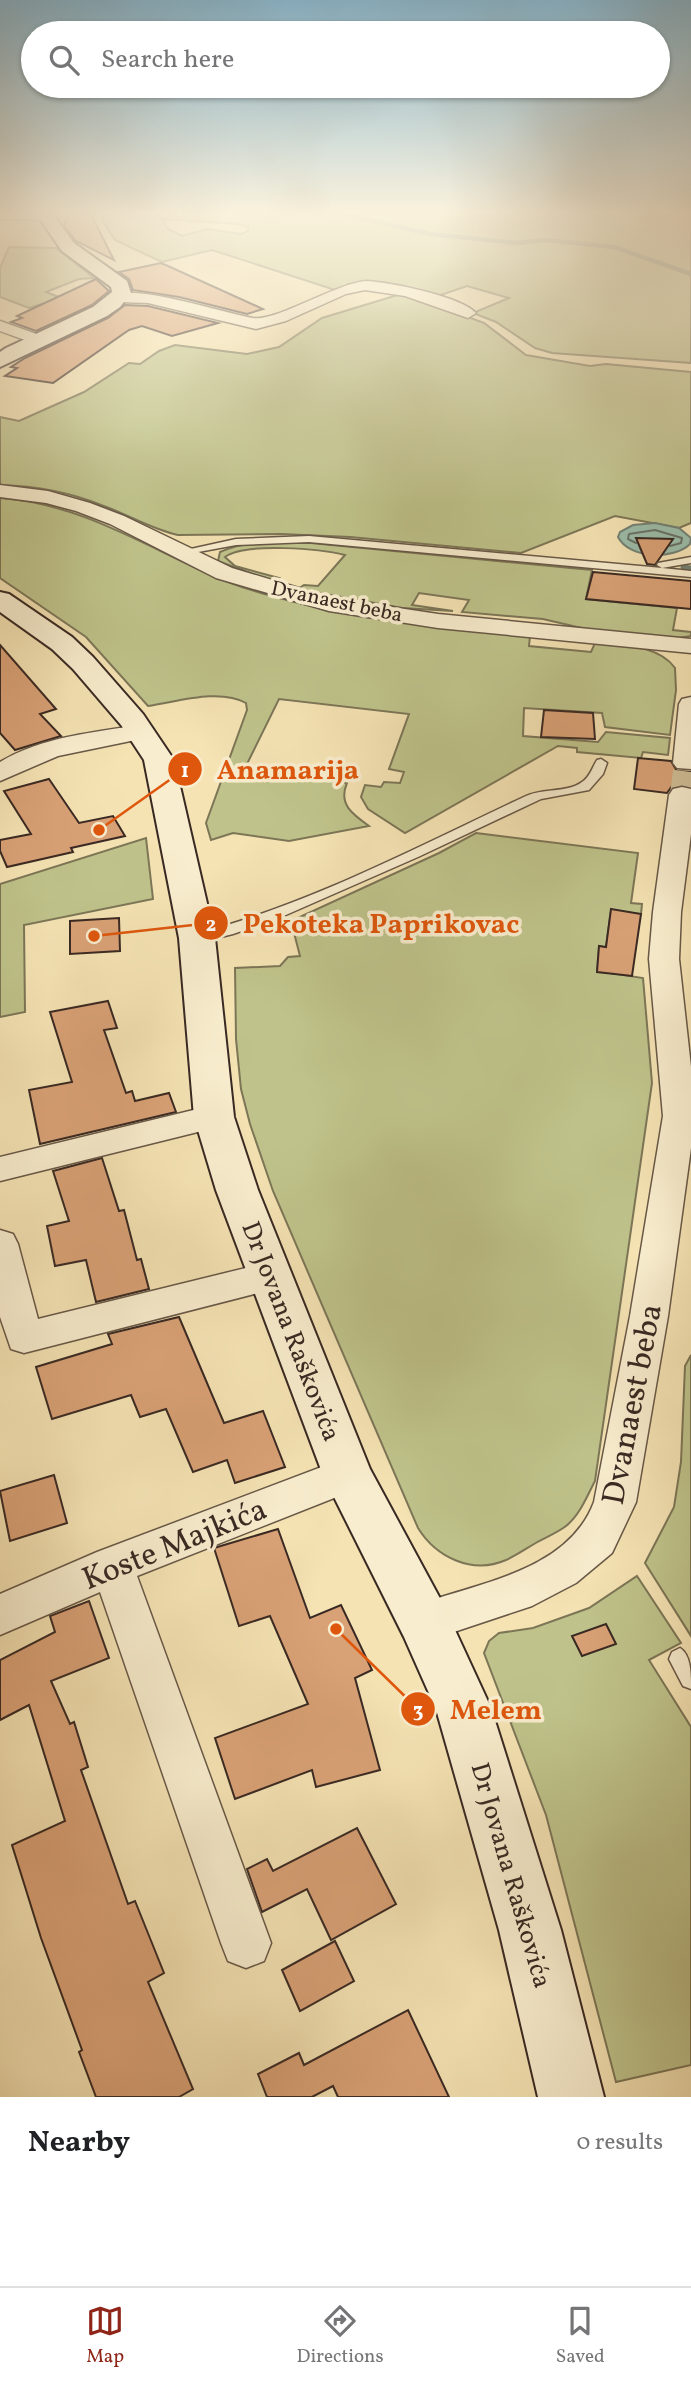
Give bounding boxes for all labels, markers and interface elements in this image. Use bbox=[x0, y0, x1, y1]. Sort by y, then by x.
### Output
search box bbox=[21, 21, 670, 98]
icon: search bbox=[45, 41, 83, 79]
text: Search here bbox=[101, 42, 234, 78]
street label: Dvanaest beba bbox=[268, 574, 405, 631]
callout: Anamarija bbox=[168, 745, 373, 794]
text: Anamarija bbox=[217, 752, 359, 791]
text: 1 bbox=[181, 757, 189, 786]
callout: Pekoteka Paprikovac bbox=[193, 899, 533, 948]
text: Pekoteka Paprikovac bbox=[243, 906, 519, 945]
text: 2 bbox=[206, 911, 216, 940]
street label: Dr Jovana Raškovića bbox=[232, 1217, 349, 1447]
street label: Dvanaest beba bbox=[593, 1300, 675, 1509]
street label: Koste Majkića bbox=[76, 1489, 274, 1603]
callout: Melem bbox=[401, 1685, 556, 1734]
text: Melem bbox=[450, 1692, 542, 1731]
text: 3 bbox=[413, 1697, 423, 1726]
street label: Dr Jovana Raškovića bbox=[461, 1759, 559, 1992]
text: Nearby bbox=[28, 2122, 130, 2164]
text: 0 results bbox=[576, 2127, 663, 2159]
tab: Map bbox=[86, 2302, 124, 2370]
tab: Directions bbox=[297, 2302, 384, 2370]
tab: Saved bbox=[556, 2302, 605, 2370]

